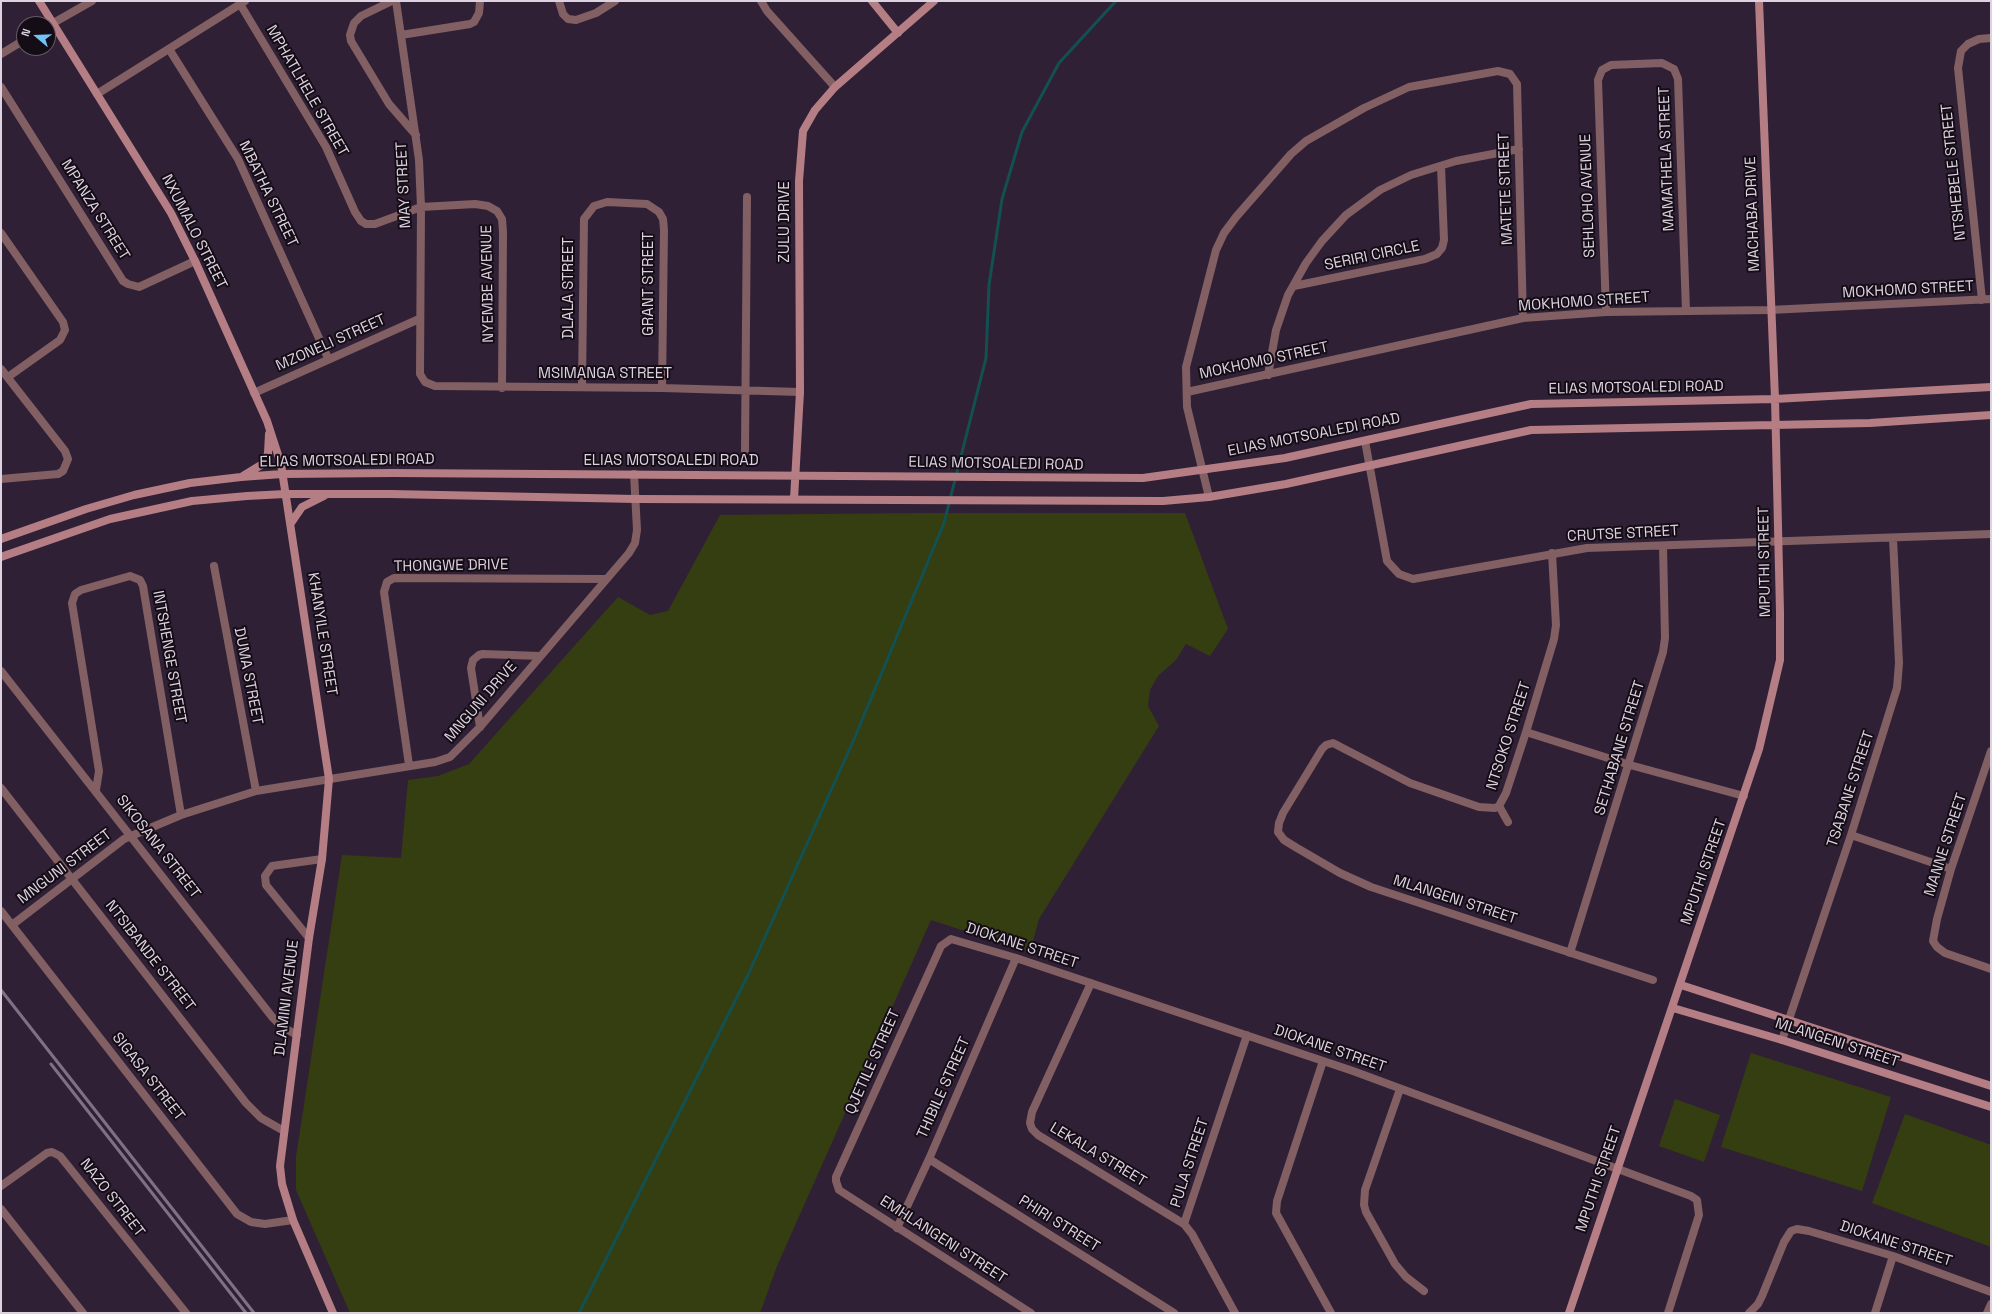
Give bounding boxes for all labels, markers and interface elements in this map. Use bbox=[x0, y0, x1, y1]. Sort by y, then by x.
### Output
north arrow bbox=[16, 16, 56, 56]
street label: MPHATLHELE STREET bbox=[262, 22, 352, 160]
text: N bbox=[18, 27, 33, 38]
street label: MAMATHELA STREET bbox=[1655, 86, 1679, 232]
street label: NTSHEBELE STREET bbox=[1938, 103, 1970, 241]
street label: MATETE STREET bbox=[1495, 133, 1517, 245]
street label: SEHLOHO AVENUE bbox=[1577, 134, 1599, 258]
street label: MBATHA STREET bbox=[235, 138, 301, 250]
street label: MAY STREET bbox=[393, 141, 415, 229]
street label: MPANZA STREET bbox=[57, 156, 133, 264]
street label: MACHABA DRIVE bbox=[1742, 156, 1764, 272]
street label: NXUMALO STREET bbox=[157, 172, 231, 292]
street label: ZULU DRIVE bbox=[776, 181, 794, 263]
street label: NYEMBE AVENUE bbox=[478, 225, 498, 343]
street label: GRANT STREET bbox=[640, 232, 658, 336]
street label: DLALA STREET bbox=[560, 237, 578, 339]
street label: SERIRI CIRCLE bbox=[1323, 237, 1421, 275]
street label: MOKHOMO STREET bbox=[1842, 278, 1974, 302]
street label: MOKHOMO STREET bbox=[1518, 288, 1650, 316]
street label: MZONELI STREET bbox=[273, 311, 389, 375]
street label: MOKHOMO STREET bbox=[1198, 339, 1330, 383]
street label: MSIMANGA STREET bbox=[538, 365, 672, 383]
street label: ELIAS MOTSOALEDI ROAD bbox=[1548, 377, 1724, 399]
street label: ELIAS MOTSOALEDI ROAD bbox=[1226, 409, 1402, 461]
street label: ELIAS MOTSOALEDI ROAD bbox=[259, 450, 435, 472]
street label: ELIAS MOTSOALEDI ROAD bbox=[583, 452, 759, 470]
street label: ELIAS MOTSOALEDI ROAD bbox=[908, 453, 1084, 475]
street label: MPUTHI STREET bbox=[1755, 506, 1775, 618]
street label: CRUTSE STREET bbox=[1567, 522, 1679, 546]
street label: THONGWE DRIVE bbox=[393, 556, 509, 576]
street label: KHANYILE STREET bbox=[303, 571, 341, 697]
street label: INTSHENGE STREET bbox=[148, 589, 190, 725]
street label: DUMA STREET bbox=[230, 626, 266, 726]
street label: MNGUNI DRIVE bbox=[441, 658, 521, 746]
street label: SETHABANE STREET bbox=[1591, 678, 1649, 818]
street label: NTSOKO STREET bbox=[1483, 679, 1535, 793]
street label: TSABANE STREET bbox=[1824, 728, 1878, 850]
street label: MANNE STREET bbox=[1921, 791, 1971, 899]
street label: SIKOSANA STREET bbox=[112, 792, 204, 902]
street label: MPUTHI STREET bbox=[1677, 817, 1731, 927]
street label: MNGUNI STREET bbox=[14, 826, 116, 908]
street label: MLANGENI STREET bbox=[1391, 871, 1519, 929]
street label: NTSIBANDE STREET bbox=[101, 897, 199, 1015]
street label: DIOKANE STREET bbox=[963, 919, 1081, 973]
street label: DLAMINI AVENUE bbox=[271, 939, 303, 1057]
street label: QJETILE STREET bbox=[842, 1007, 904, 1117]
street label: MLANGENI STREET bbox=[1773, 1014, 1901, 1072]
street label: DIOKANE STREET bbox=[1272, 1021, 1388, 1077]
street label: SIGASA STREET bbox=[108, 1029, 188, 1125]
street label: THIBILE STREET bbox=[914, 1034, 974, 1142]
street label: PULA STREET bbox=[1167, 1116, 1213, 1210]
street label: LEKALA STREET bbox=[1046, 1119, 1150, 1191]
street label: MPUTHI STREET bbox=[1572, 1124, 1626, 1234]
street label: NAZO STREET bbox=[76, 1155, 148, 1241]
street label: EMHLANGENI STREET bbox=[876, 1192, 1010, 1288]
street label: PHIRI STREET bbox=[1015, 1192, 1103, 1256]
street label: DIOKANE STREET bbox=[1837, 1217, 1955, 1271]

